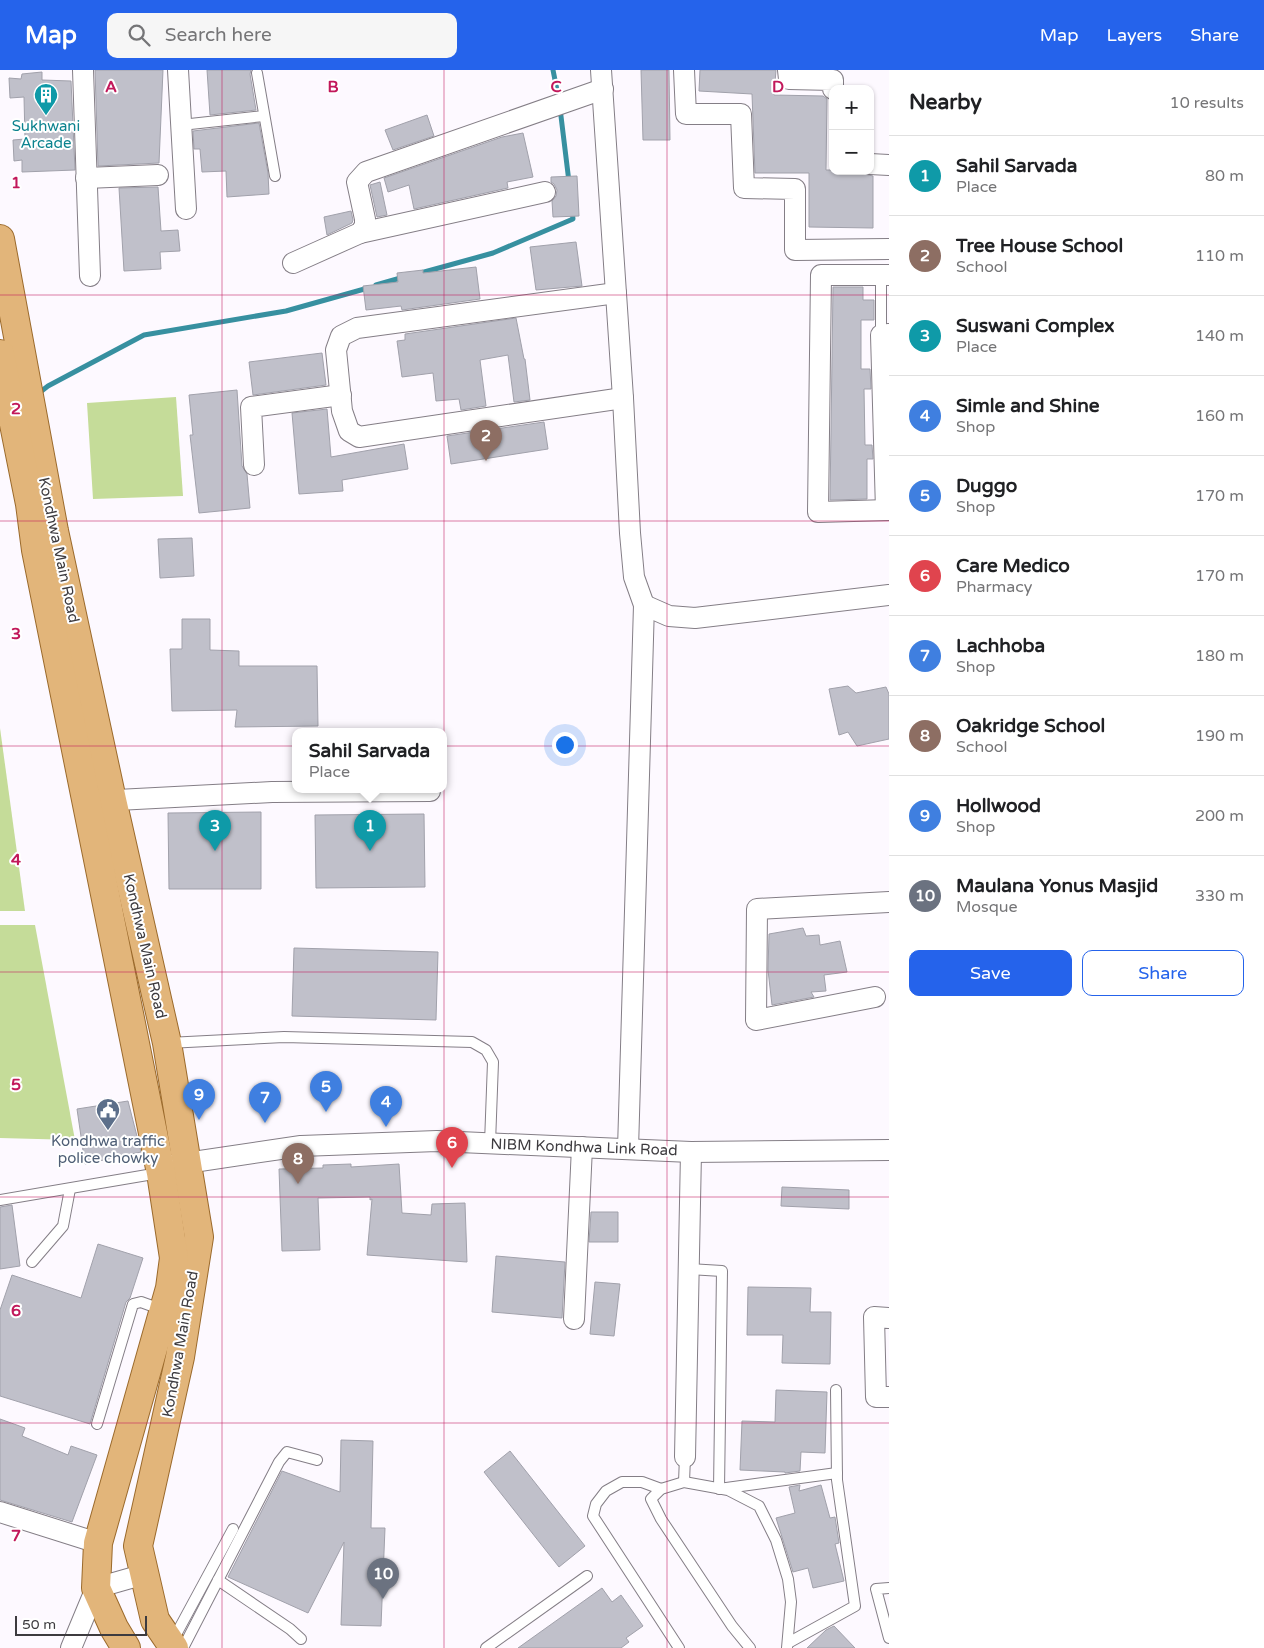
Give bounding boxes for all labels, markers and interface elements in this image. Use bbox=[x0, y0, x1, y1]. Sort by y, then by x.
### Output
search box bbox=[107, 13, 457, 58]
text: Map bbox=[25, 21, 77, 50]
icon: search bbox=[125, 21, 153, 49]
text: Search here bbox=[165, 24, 272, 46]
text: Map bbox=[1040, 24, 1079, 46]
text: Layers bbox=[1107, 24, 1162, 46]
text: Share bbox=[1190, 24, 1239, 46]
text: A bbox=[105, 77, 117, 97]
text: B bbox=[327, 77, 339, 97]
text: C bbox=[550, 77, 562, 97]
text: D bbox=[772, 77, 784, 97]
building icon: Sukhwani Arcade bbox=[33, 82, 59, 116]
map controls bbox=[829, 85, 874, 175]
button: + bbox=[829, 85, 874, 130]
text: Nearby bbox=[909, 90, 982, 115]
text: 10 results bbox=[1170, 93, 1244, 113]
place label: Sukhwani Arcade bbox=[12, 117, 80, 152]
button: − bbox=[829, 130, 874, 175]
text: Sahil Sarvada bbox=[956, 155, 1077, 177]
text: 1 bbox=[920, 166, 930, 186]
text: 80 m bbox=[1205, 166, 1244, 186]
text: 1 bbox=[11, 173, 21, 193]
text: Place bbox=[956, 177, 997, 197]
text: Tree House School bbox=[956, 235, 1123, 257]
text: 2 bbox=[920, 246, 930, 266]
text: 110 m bbox=[1195, 246, 1244, 266]
text: School bbox=[956, 257, 1008, 277]
text: Suswani Complex bbox=[956, 315, 1115, 337]
text: 3 bbox=[920, 326, 930, 346]
text: 140 m bbox=[1195, 326, 1244, 346]
text: Place bbox=[956, 337, 997, 357]
text: Simle and Shine bbox=[956, 395, 1100, 417]
text: 2 bbox=[11, 399, 21, 419]
text: 4 bbox=[920, 406, 930, 426]
text: 160 m bbox=[1195, 406, 1244, 426]
text: Shop bbox=[956, 417, 995, 437]
pin: 2 bbox=[470, 420, 502, 461]
text: Duggo bbox=[956, 475, 1017, 497]
street label: Kondhwa Main Road bbox=[35, 476, 83, 624]
text: 5 bbox=[920, 486, 930, 506]
text: 170 m bbox=[1195, 486, 1244, 506]
text: Shop bbox=[956, 497, 995, 517]
text: Care Medico bbox=[956, 555, 1070, 577]
text: 6 bbox=[920, 566, 930, 586]
text: 170 m bbox=[1195, 566, 1244, 586]
text: Pharmacy bbox=[956, 577, 1032, 597]
text: 3 bbox=[11, 624, 21, 644]
text: Lachhoba bbox=[956, 635, 1045, 657]
text: 7 bbox=[920, 646, 930, 666]
text: 180 m bbox=[1195, 646, 1244, 666]
text: Shop bbox=[956, 657, 995, 677]
text: Oakridge School bbox=[956, 715, 1105, 737]
text: 8 bbox=[920, 726, 930, 746]
text: 190 m bbox=[1195, 726, 1244, 746]
popup bbox=[292, 728, 447, 793]
your location bbox=[552, 732, 578, 758]
text: School bbox=[956, 737, 1008, 757]
text: Sahil Sarvada bbox=[309, 740, 430, 762]
text: Place bbox=[309, 762, 350, 782]
text: Hollwood bbox=[956, 795, 1041, 817]
text: 9 bbox=[920, 806, 930, 826]
text: 200 m bbox=[1195, 806, 1244, 826]
pin: 3 bbox=[199, 810, 231, 851]
pin: 1 bbox=[354, 810, 386, 851]
text: Shop bbox=[956, 817, 995, 837]
text: 4 bbox=[11, 850, 21, 870]
street label: Kondhwa Main Road bbox=[120, 872, 170, 1020]
text: Maulana Yonus Masjid bbox=[956, 875, 1158, 897]
text: 10 bbox=[915, 886, 935, 906]
text: 330 m bbox=[1195, 886, 1244, 906]
text: Mosque bbox=[956, 897, 1018, 917]
button: Save bbox=[909, 950, 1072, 996]
button: Share bbox=[1082, 950, 1244, 996]
pin: 5 bbox=[310, 1071, 342, 1112]
text: 5 bbox=[11, 1075, 21, 1095]
pin: 9 bbox=[183, 1079, 215, 1120]
pin: 7 bbox=[249, 1082, 281, 1123]
pin: 4 bbox=[370, 1086, 402, 1127]
public building icon: Kondhwa traffic police chowky bbox=[95, 1097, 121, 1131]
pin: 6 bbox=[436, 1127, 468, 1168]
place label: Kondhwa traffic police chowky bbox=[51, 1132, 165, 1167]
street label: NIBM Kondhwa Link Road bbox=[490, 1135, 678, 1159]
pin: 8 bbox=[282, 1143, 314, 1184]
street label: Kondhwa Main Road bbox=[158, 1269, 202, 1419]
text: 6 bbox=[11, 1301, 21, 1321]
text: 7 bbox=[11, 1526, 21, 1546]
pin: 10 bbox=[367, 1558, 399, 1599]
scale bar bbox=[15, 1613, 148, 1636]
text: 50 m bbox=[22, 1616, 56, 1633]

